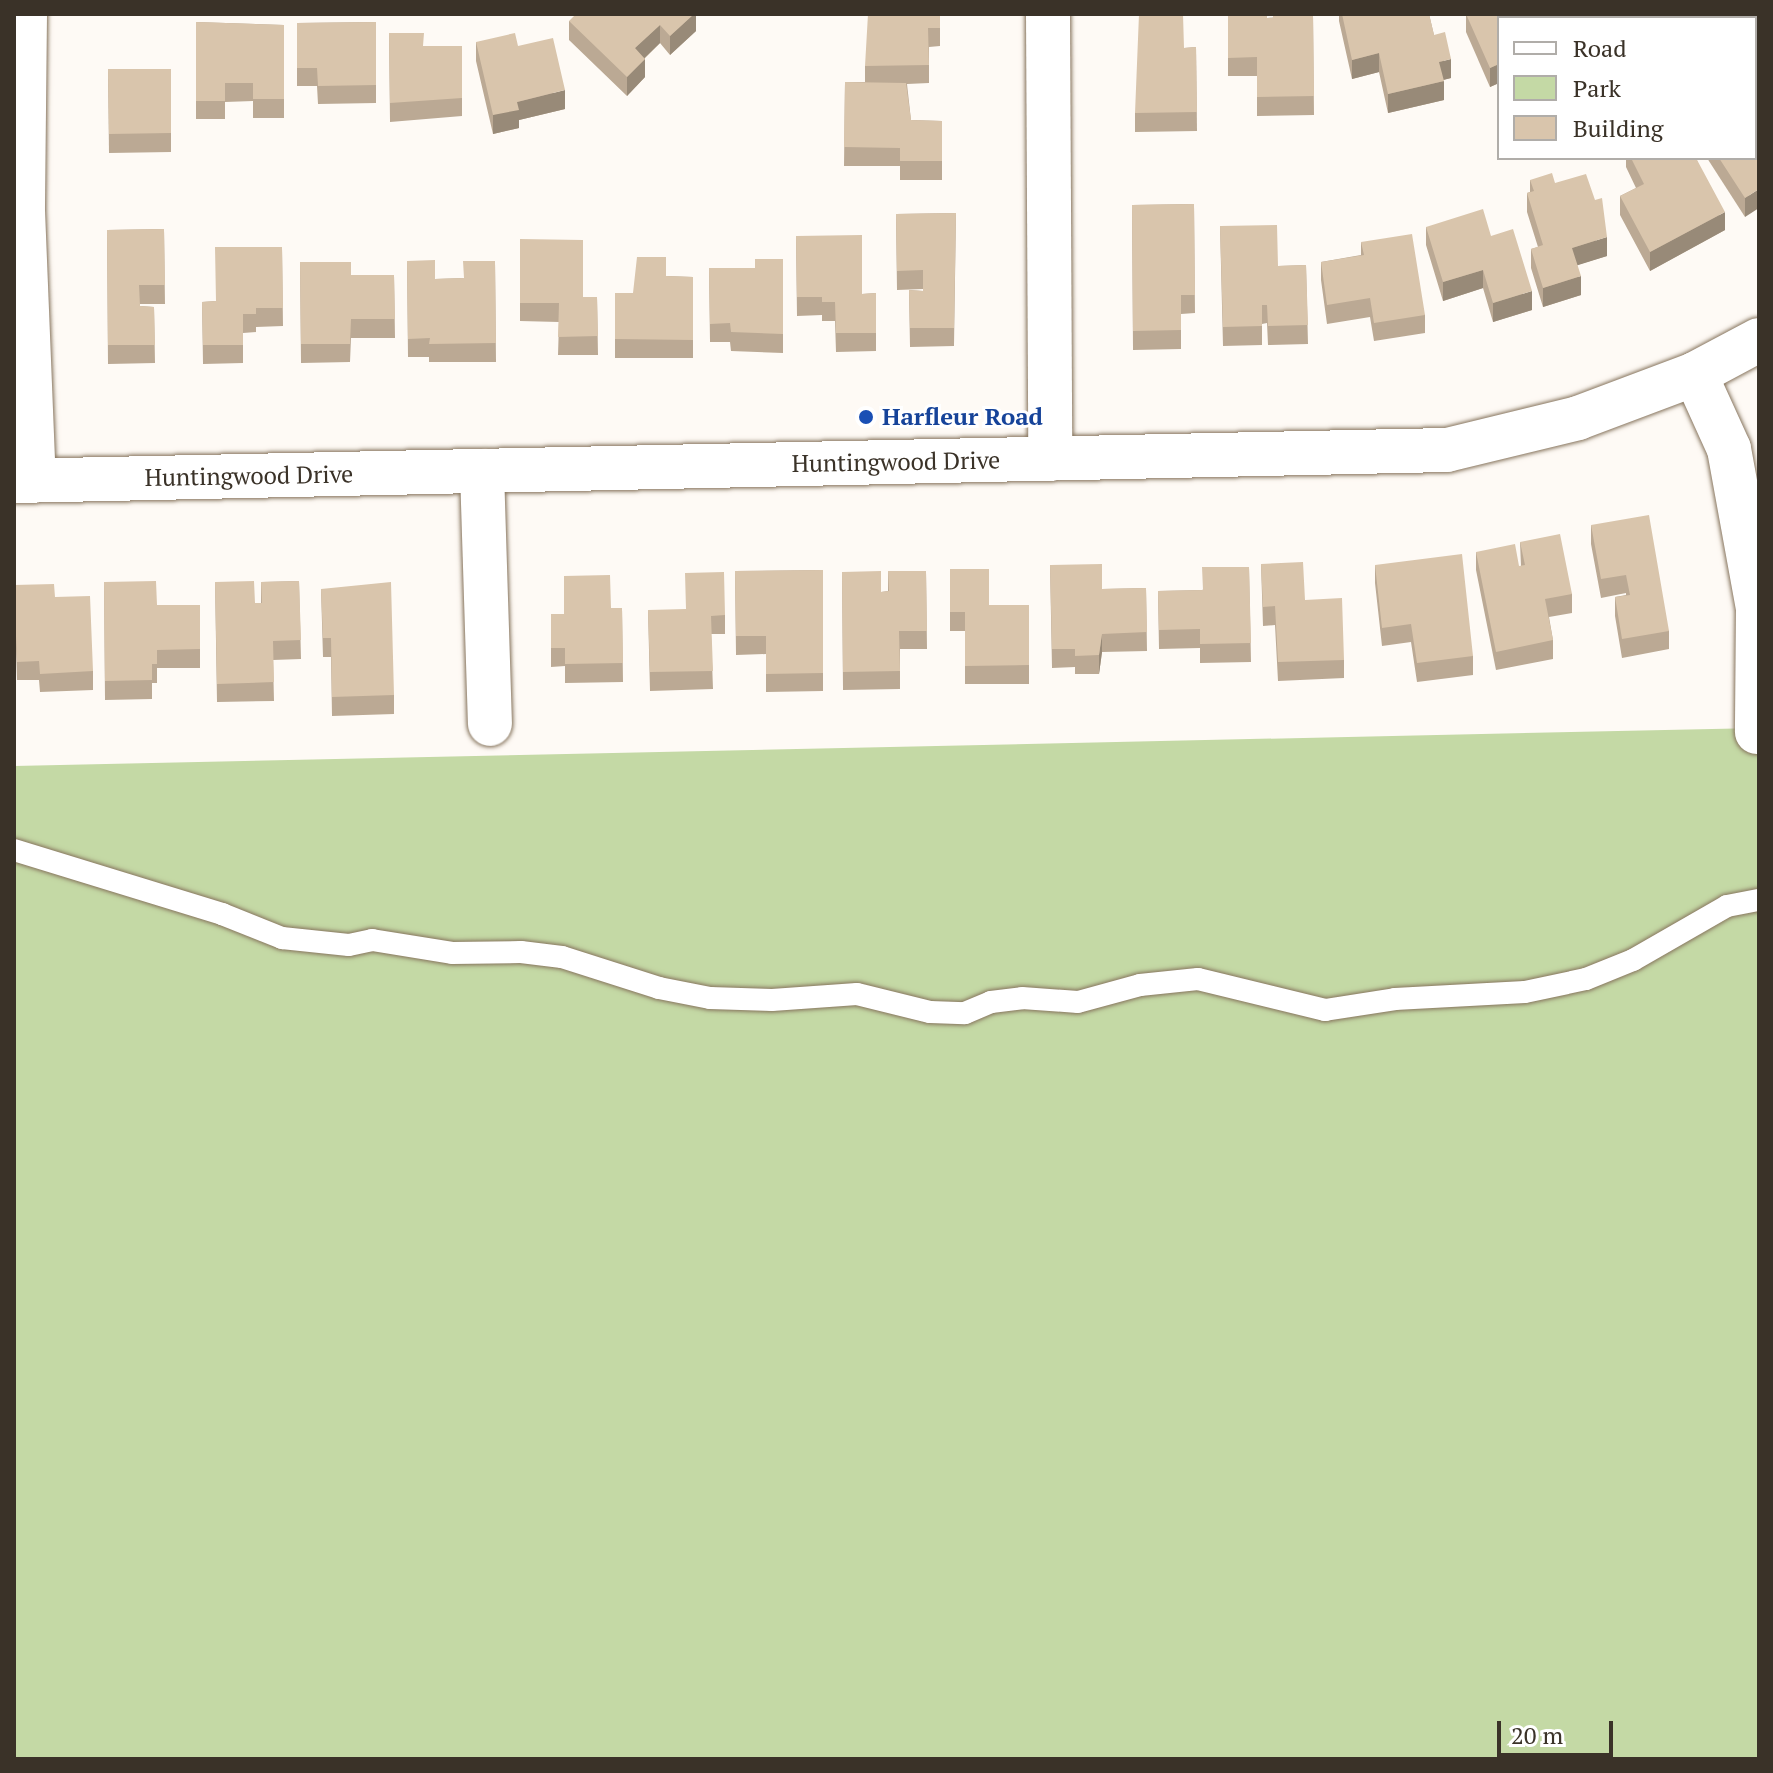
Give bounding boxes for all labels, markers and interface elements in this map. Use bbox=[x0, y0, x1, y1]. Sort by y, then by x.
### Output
legend bbox=[1497, 16, 1757, 160]
text: Road bbox=[1573, 32, 1627, 64]
text: Park bbox=[1573, 72, 1621, 104]
text: Building bbox=[1573, 112, 1663, 144]
place label: Harfleur Road bbox=[882, 403, 1043, 431]
marker: Harfleur Road bbox=[857, 408, 875, 426]
street label: Huntingwood Drive bbox=[791, 446, 1001, 478]
street label: Huntingwood Drive bbox=[144, 460, 354, 492]
scale bar bbox=[1501, 1705, 1617, 1755]
text: 20 m bbox=[1511, 1719, 1563, 1751]

